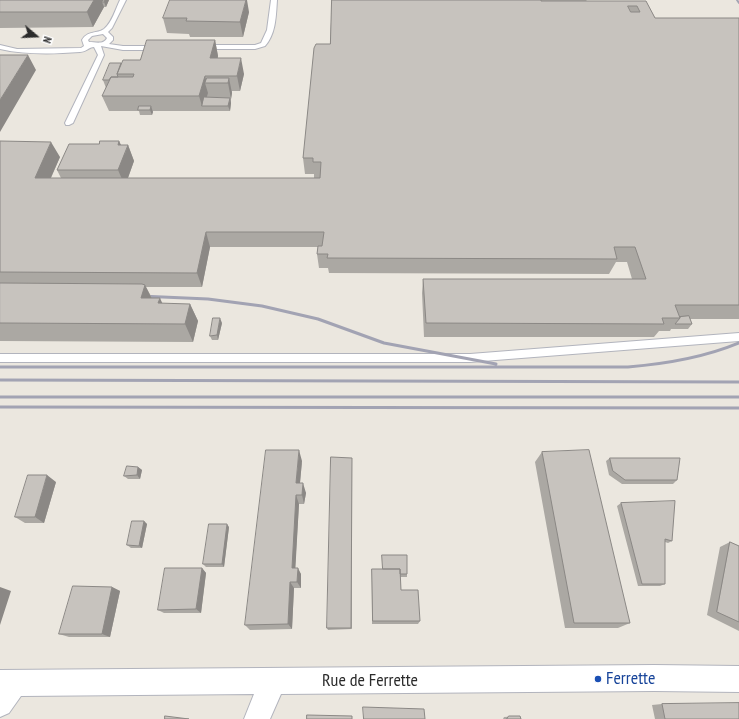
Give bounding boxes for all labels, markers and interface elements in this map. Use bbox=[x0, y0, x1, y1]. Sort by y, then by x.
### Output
north arrow bbox=[16, 16, 56, 56]
text: N bbox=[40, 35, 55, 45]
place label: Ferrette bbox=[606, 668, 655, 690]
street label: Rue de Ferrette bbox=[322, 670, 418, 692]
marker: Ferrette bbox=[593, 674, 603, 684]

